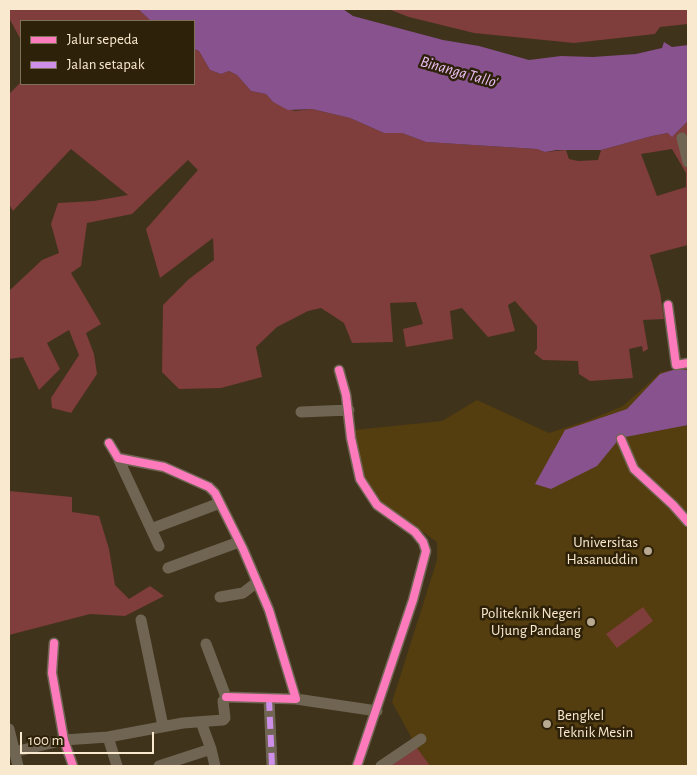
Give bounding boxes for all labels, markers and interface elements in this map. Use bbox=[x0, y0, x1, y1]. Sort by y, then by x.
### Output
legend bbox=[20, 20, 195, 85]
text: Jalur sepeda bbox=[67, 32, 139, 47]
water label: Binanga Tallo' bbox=[418, 52, 500, 92]
text: Jalan setapak bbox=[67, 57, 145, 72]
place label: Universitas Hasanuddin bbox=[566, 533, 638, 568]
marker: Universitas Hasanuddin bbox=[642, 545, 654, 557]
place label: Politeknik Negeri Ujung Pandang bbox=[481, 604, 581, 639]
marker: Politeknik Negeri Ujung Pandang bbox=[585, 616, 597, 628]
place label: Bengkel Teknik Mesin bbox=[557, 706, 633, 741]
marker: Bengkel Teknik Mesin bbox=[541, 718, 553, 730]
scale bar bbox=[22, 722, 156, 754]
text: 100 m bbox=[28, 733, 63, 748]

